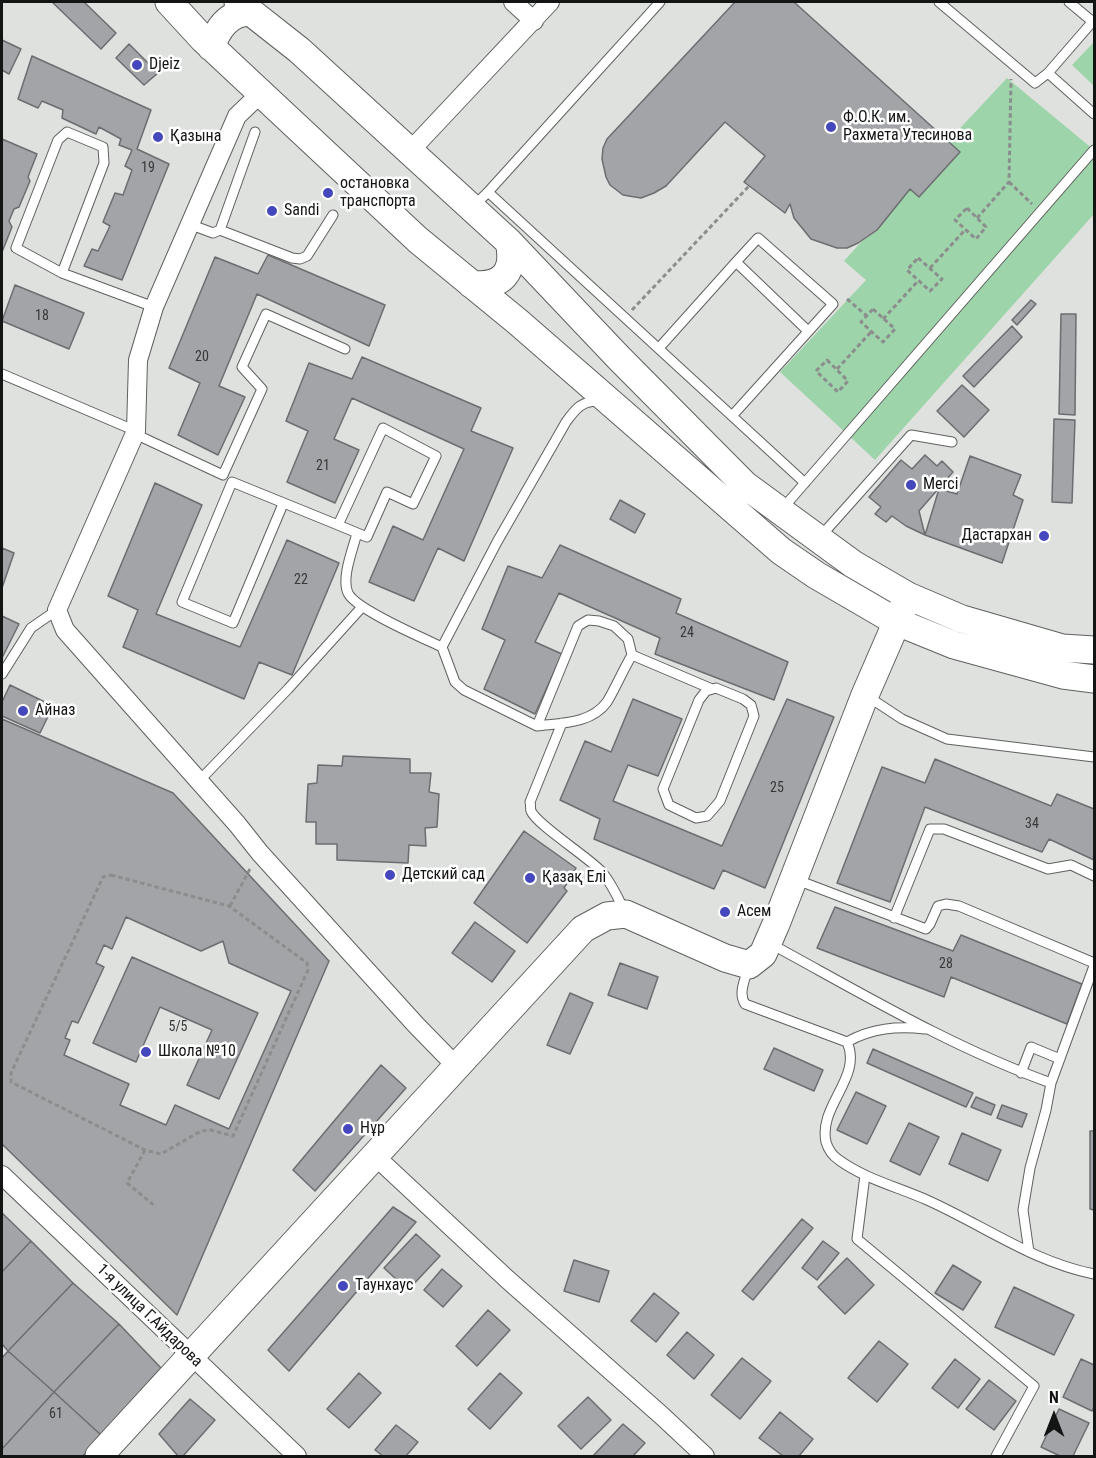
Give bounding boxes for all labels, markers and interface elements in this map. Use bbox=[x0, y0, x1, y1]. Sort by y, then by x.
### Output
place label: Djeiz bbox=[149, 55, 180, 75]
marker: Djeiz bbox=[130, 58, 144, 72]
place label: Ф.О.К. им. Рахмета Утесинова bbox=[843, 108, 972, 146]
marker: Ф.О.К. им. Рахмета Утесинова bbox=[824, 120, 838, 134]
place label: Қазына bbox=[170, 127, 221, 147]
marker: Қазына bbox=[151, 130, 165, 144]
house number: 19 bbox=[141, 160, 155, 176]
place label: остановка транспорта bbox=[340, 174, 416, 212]
marker: остановка транспорта bbox=[321, 186, 335, 200]
place label: Sandi bbox=[284, 201, 319, 221]
marker: Sandi bbox=[265, 204, 279, 218]
house number: 18 bbox=[35, 308, 49, 324]
house number: 20 bbox=[195, 349, 209, 365]
house number: 21 bbox=[316, 458, 330, 474]
place label: Merci bbox=[923, 475, 958, 495]
marker: Merci bbox=[904, 478, 918, 492]
place label: Дастархан bbox=[961, 526, 1032, 546]
marker: Дастархан bbox=[1037, 529, 1051, 543]
house number: 22 bbox=[294, 572, 308, 588]
house number: 24 bbox=[680, 625, 694, 641]
place label: Айназ bbox=[35, 701, 75, 721]
marker: Айназ bbox=[16, 704, 30, 718]
house number: 25 bbox=[770, 780, 784, 796]
house number: 34 bbox=[1025, 816, 1039, 832]
place label: Детский сад bbox=[402, 865, 485, 885]
marker: Детский сад bbox=[383, 868, 397, 882]
place label: Қазақ Елі bbox=[542, 868, 606, 888]
marker: Қазақ Елі bbox=[523, 871, 537, 885]
place label: Асем bbox=[737, 902, 771, 922]
marker: Асем bbox=[718, 905, 732, 919]
house number: 28 bbox=[939, 956, 953, 972]
house number: 5/5 bbox=[168, 1019, 188, 1035]
place label: Школа №10 bbox=[158, 1042, 236, 1062]
marker: Школа №10 bbox=[139, 1045, 153, 1059]
place label: Нұр bbox=[360, 1119, 385, 1139]
marker: Нұр bbox=[341, 1122, 355, 1136]
street label: 1-я улица Г.Айдарова bbox=[92, 1261, 206, 1371]
place label: Таунхаус bbox=[355, 1276, 413, 1296]
marker: Таунхаус bbox=[336, 1279, 350, 1293]
north arrow bbox=[1024, 1386, 1084, 1446]
text: N bbox=[1049, 1388, 1059, 1407]
house number: 61 bbox=[49, 1406, 63, 1422]

